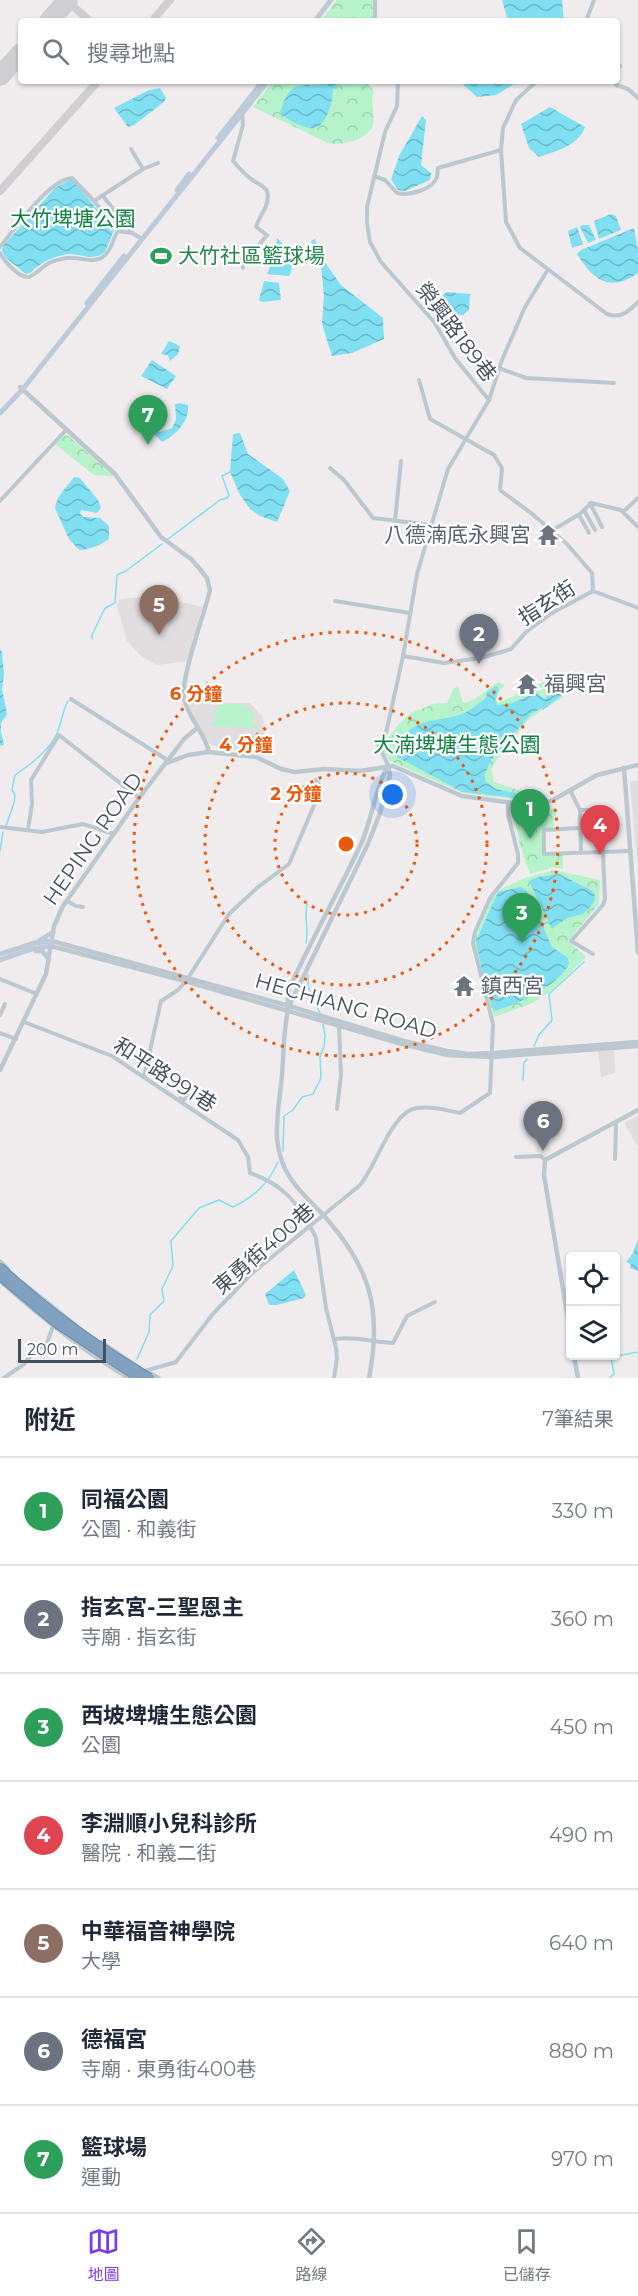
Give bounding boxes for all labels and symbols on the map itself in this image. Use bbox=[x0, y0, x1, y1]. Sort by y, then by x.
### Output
park label: 大竹埤塘公園 bbox=[10, 206, 136, 231]
place label: 大竹社區籃球場 bbox=[178, 243, 325, 268]
sports icon: 大竹社區籃球場 bbox=[149, 244, 173, 268]
street label: 榮興路189巷 bbox=[411, 277, 502, 386]
pin: 7 bbox=[128, 396, 168, 445]
place label: 八德湳底永興宮 bbox=[384, 522, 531, 547]
temple icon: 八德湳底永興宮 bbox=[536, 523, 560, 547]
street label: 指玄街 bbox=[514, 575, 580, 630]
pin: 5 bbox=[140, 586, 178, 635]
pin: 2 bbox=[460, 614, 498, 664]
place label: 福興宮 bbox=[544, 671, 607, 696]
temple icon: 福興宮 bbox=[515, 672, 539, 696]
text: 6 分鐘 bbox=[170, 683, 222, 705]
park label: 大湳埤塘生態公園 bbox=[373, 732, 541, 757]
text: 4 分鐘 bbox=[219, 734, 273, 756]
street label: HEPING ROAD bbox=[38, 768, 148, 910]
your location bbox=[378, 780, 407, 809]
text: 2 分鐘 bbox=[270, 783, 322, 805]
pin: 1 bbox=[510, 790, 550, 839]
pin: 4 bbox=[580, 806, 620, 855]
centre of rings bbox=[336, 834, 356, 854]
pin: 3 bbox=[502, 894, 542, 943]
street label: HECHIANG ROAD bbox=[252, 968, 440, 1043]
place label: 鎮西宮 bbox=[481, 973, 544, 998]
temple icon: 鎮西宮 bbox=[452, 974, 476, 998]
street label: 和平路991巷 bbox=[109, 1032, 221, 1117]
pin: 6 bbox=[524, 1102, 562, 1151]
street label: 東勇街400巷 bbox=[208, 1198, 319, 1299]
scale bar bbox=[18, 1336, 106, 1364]

